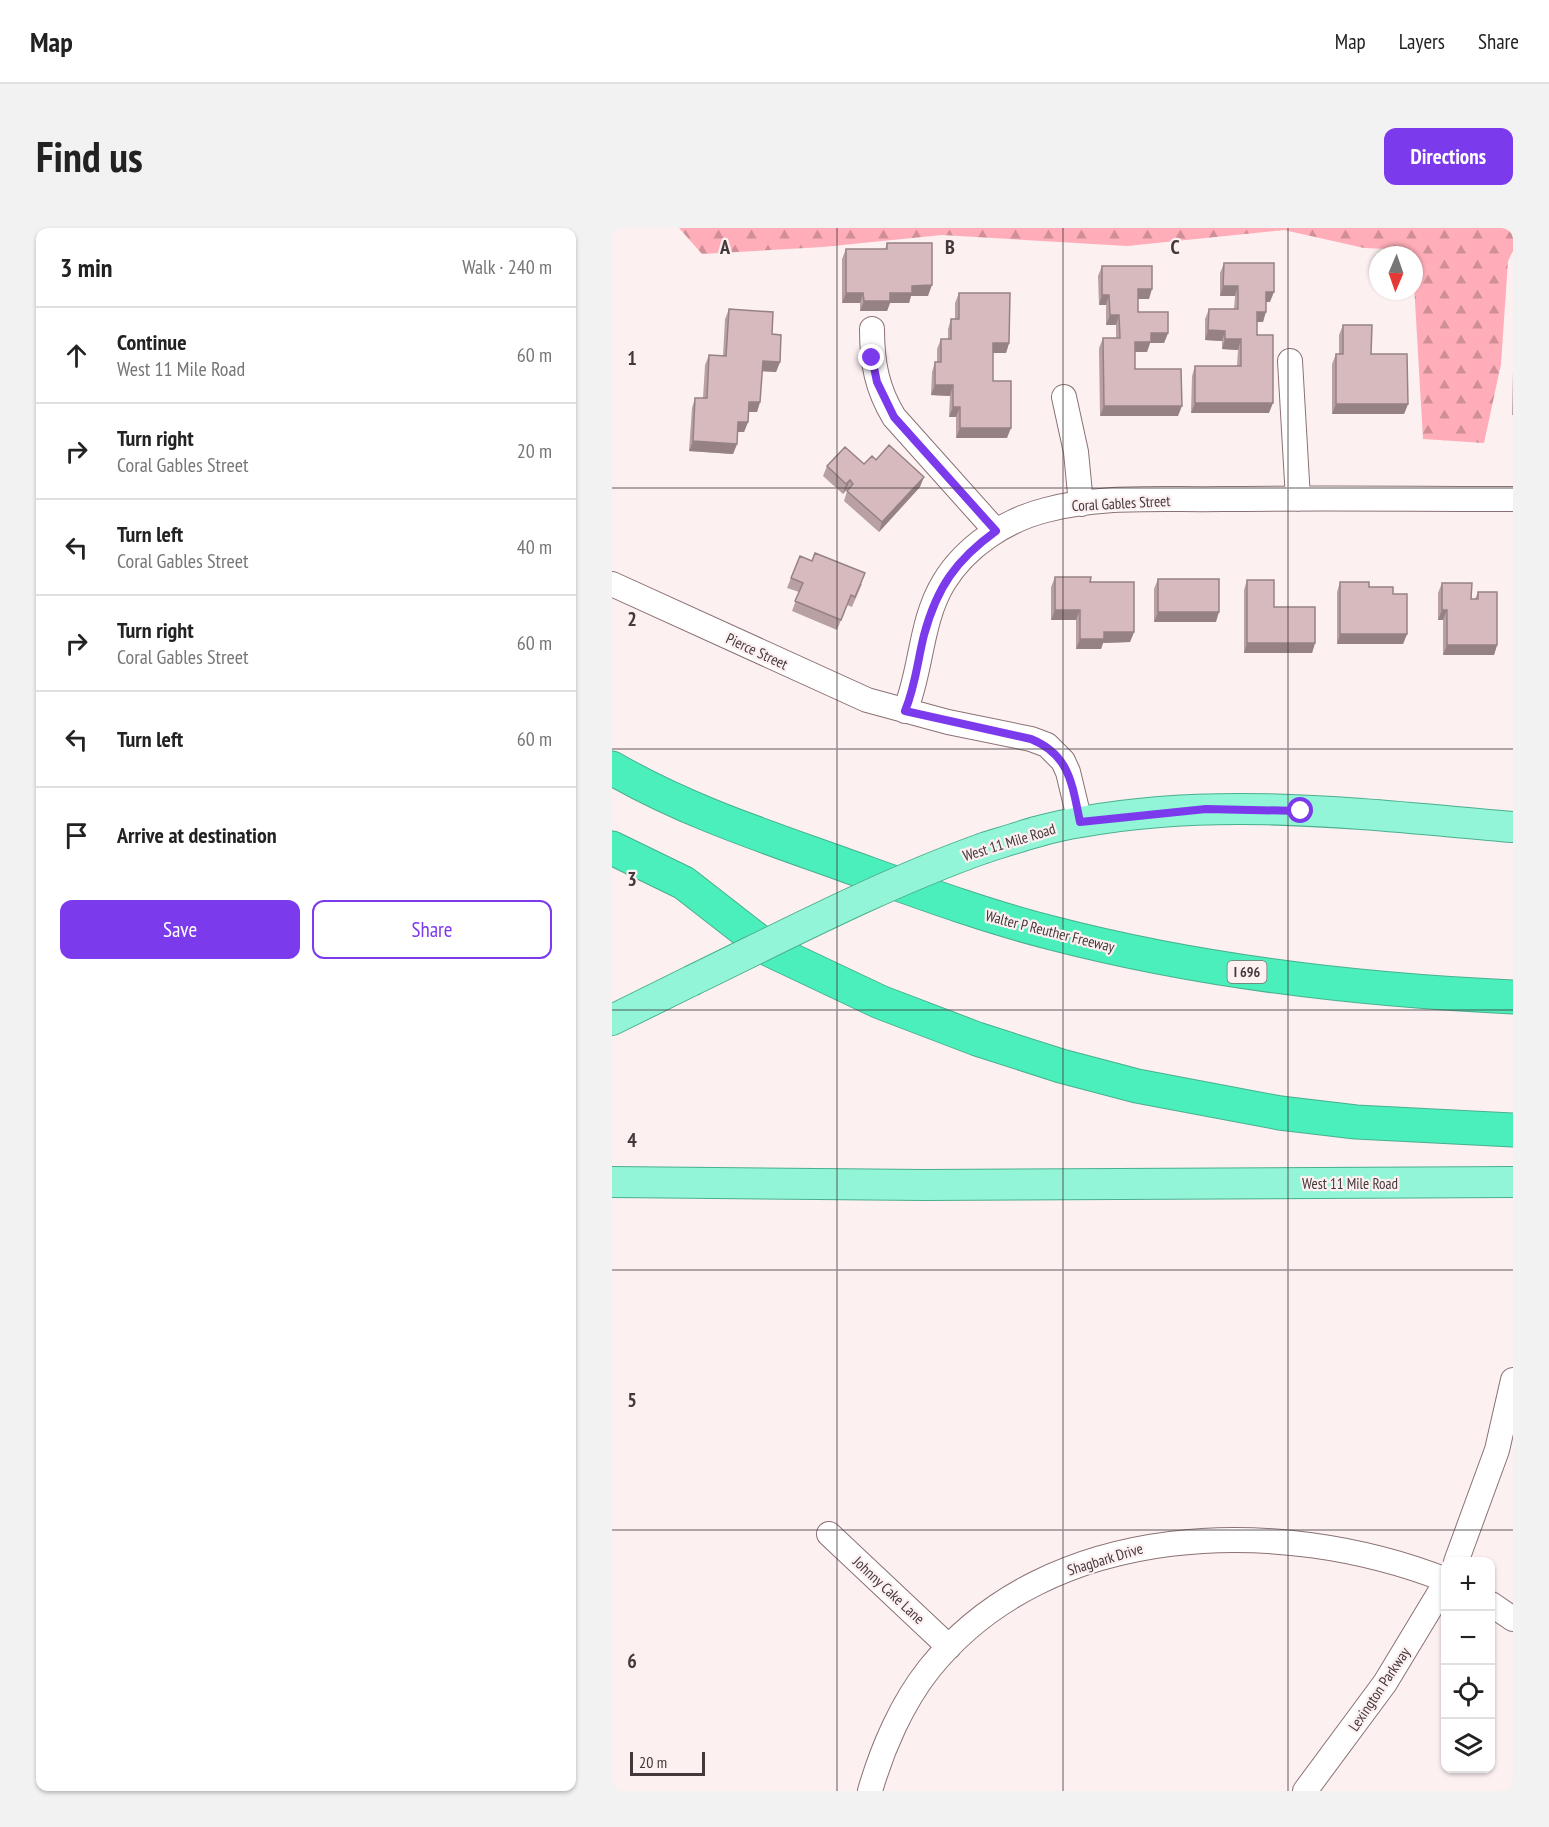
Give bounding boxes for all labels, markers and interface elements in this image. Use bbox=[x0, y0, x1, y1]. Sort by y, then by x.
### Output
text: Map bbox=[30, 23, 73, 60]
text: Map bbox=[1335, 28, 1366, 55]
text: Layers bbox=[1399, 28, 1445, 55]
text: Share bbox=[1478, 28, 1519, 55]
button: Directions bbox=[1384, 128, 1513, 185]
text: Find us bbox=[36, 129, 143, 184]
text: A bbox=[719, 234, 731, 260]
text: B bbox=[945, 234, 955, 260]
text: C bbox=[1170, 234, 1180, 260]
north arrow bbox=[1369, 246, 1423, 300]
text: 3 min bbox=[60, 251, 113, 284]
text: Walk · 240 m bbox=[462, 254, 552, 280]
text: Continue bbox=[117, 328, 187, 356]
icon: ahead bbox=[60, 339, 93, 372]
text: 60 m bbox=[517, 342, 552, 368]
route end bbox=[858, 344, 884, 370]
text: 1 bbox=[627, 345, 637, 371]
text: West 11 Mile Road bbox=[117, 356, 245, 382]
text: Turn right bbox=[117, 424, 194, 452]
icon: right bbox=[60, 435, 93, 468]
text: 20 m bbox=[517, 438, 552, 464]
text: Coral Gables Street bbox=[117, 452, 248, 478]
street label: Coral Gables Street bbox=[1071, 491, 1171, 515]
text: Turn left bbox=[117, 520, 183, 548]
icon: left bbox=[60, 531, 93, 564]
text: 40 m bbox=[517, 534, 552, 560]
text: Coral Gables Street bbox=[117, 548, 248, 574]
text: 2 bbox=[627, 606, 637, 632]
text: Turn right bbox=[117, 616, 194, 644]
icon: right bbox=[60, 627, 93, 660]
street label: Pierce Street bbox=[723, 628, 791, 674]
text: 60 m bbox=[517, 630, 552, 656]
text: Coral Gables Street bbox=[117, 644, 248, 670]
icon: left bbox=[60, 723, 93, 756]
text: Turn left bbox=[117, 725, 183, 753]
text: 60 m bbox=[517, 726, 552, 752]
route start bbox=[1287, 797, 1313, 823]
icon: arrive bbox=[60, 819, 93, 852]
street label: West 11 Mile Road bbox=[960, 819, 1058, 865]
text: Arrive at destination bbox=[117, 821, 277, 849]
text: 3 bbox=[627, 866, 637, 892]
button: Save bbox=[60, 900, 300, 959]
button: Share bbox=[312, 900, 552, 959]
street label: Walter P Reuther Freeway bbox=[983, 906, 1117, 956]
road number: I 696 bbox=[1228, 961, 1266, 983]
text: 4 bbox=[627, 1127, 637, 1153]
street label: West 11 Mile Road bbox=[1302, 1174, 1398, 1193]
text: 5 bbox=[627, 1387, 637, 1413]
street label: Shagbark Drive bbox=[1065, 1539, 1145, 1579]
street label: Johnny Cake Lane bbox=[849, 1551, 929, 1628]
map controls bbox=[1441, 1557, 1495, 1773]
button: + bbox=[1441, 1557, 1495, 1611]
button: − bbox=[1441, 1611, 1495, 1665]
street label: Lexington Parkway bbox=[1344, 1643, 1414, 1735]
text: 6 bbox=[627, 1648, 637, 1674]
button: locate bbox=[1441, 1665, 1495, 1719]
button: layers bbox=[1441, 1719, 1495, 1773]
scale bar bbox=[630, 1749, 705, 1776]
text: 20 m bbox=[639, 1752, 667, 1772]

